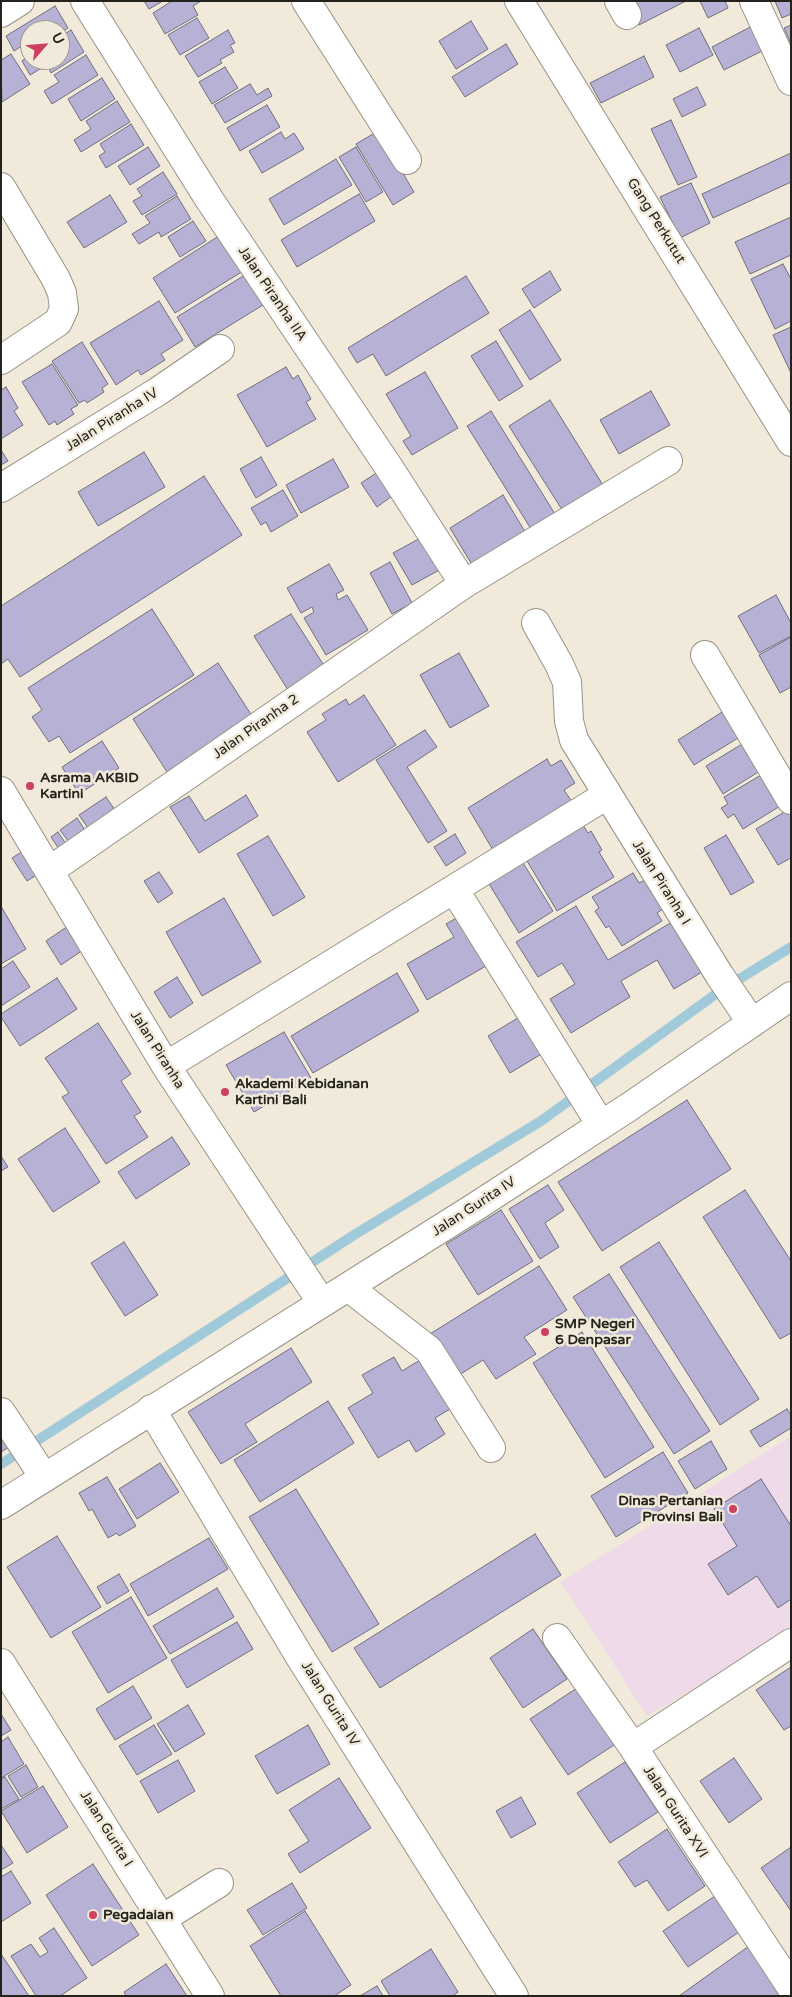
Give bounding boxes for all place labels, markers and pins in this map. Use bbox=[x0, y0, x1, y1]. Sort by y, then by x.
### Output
place label: Asrama AKBID Kartini bbox=[40, 770, 139, 802]
marker: Asrama AKBID Kartini bbox=[24, 780, 36, 792]
place label: Akademi Kebidanan Kartini Bali bbox=[235, 1076, 369, 1108]
marker: Akademi Kebidanan Kartini Bali bbox=[219, 1086, 231, 1098]
place label: SMP Negeri 6 Denpasar bbox=[555, 1316, 635, 1348]
marker: SMP Negeri 6 Denpasar bbox=[539, 1326, 551, 1338]
place label: Dinas Pertanian Provinsi Bali bbox=[618, 1493, 723, 1525]
marker: Dinas Pertanian Provinsi Bali bbox=[727, 1503, 739, 1515]
place label: Pegadaian bbox=[103, 1907, 173, 1923]
marker: Pegadaian bbox=[87, 1909, 99, 1921]

